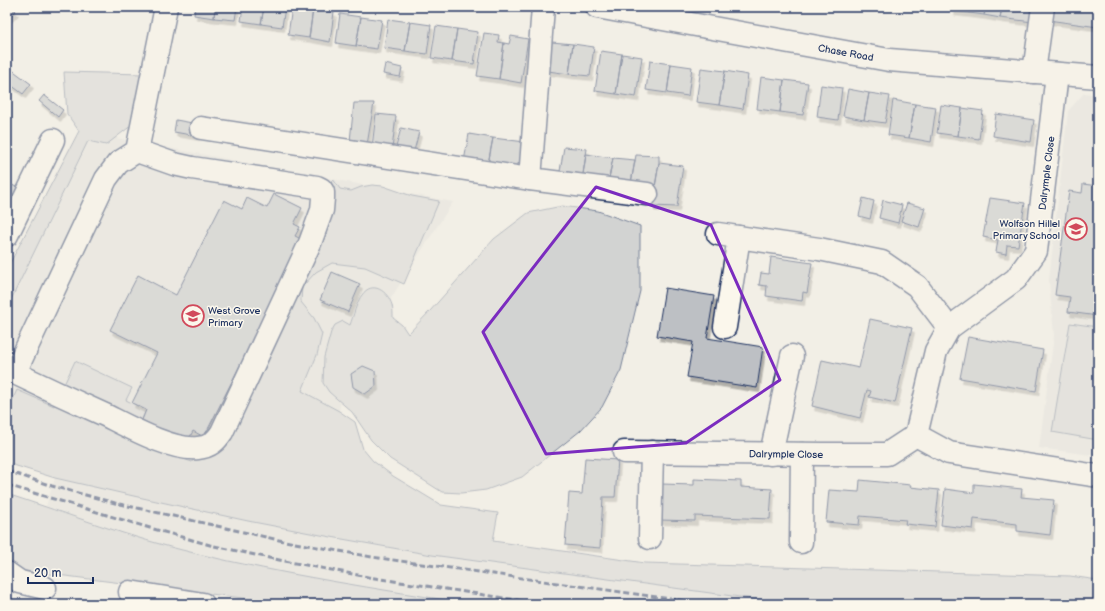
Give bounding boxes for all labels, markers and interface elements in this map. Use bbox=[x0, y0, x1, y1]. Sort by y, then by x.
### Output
street label: Chase Road bbox=[817, 42, 875, 64]
street label: Dalrymple Close bbox=[1037, 135, 1057, 211]
school or university icon: Wolfson Hillel Primary School bbox=[1063, 216, 1089, 242]
place label: Wolfson Hillel Primary School bbox=[993, 218, 1060, 242]
school or university icon: West Grove Primary bbox=[180, 303, 206, 329]
place label: West Grove Primary bbox=[208, 305, 260, 329]
street label: Dalrymple Close bbox=[749, 448, 823, 461]
scale bar bbox=[28, 559, 93, 585]
text: 20 m bbox=[34, 566, 61, 581]

